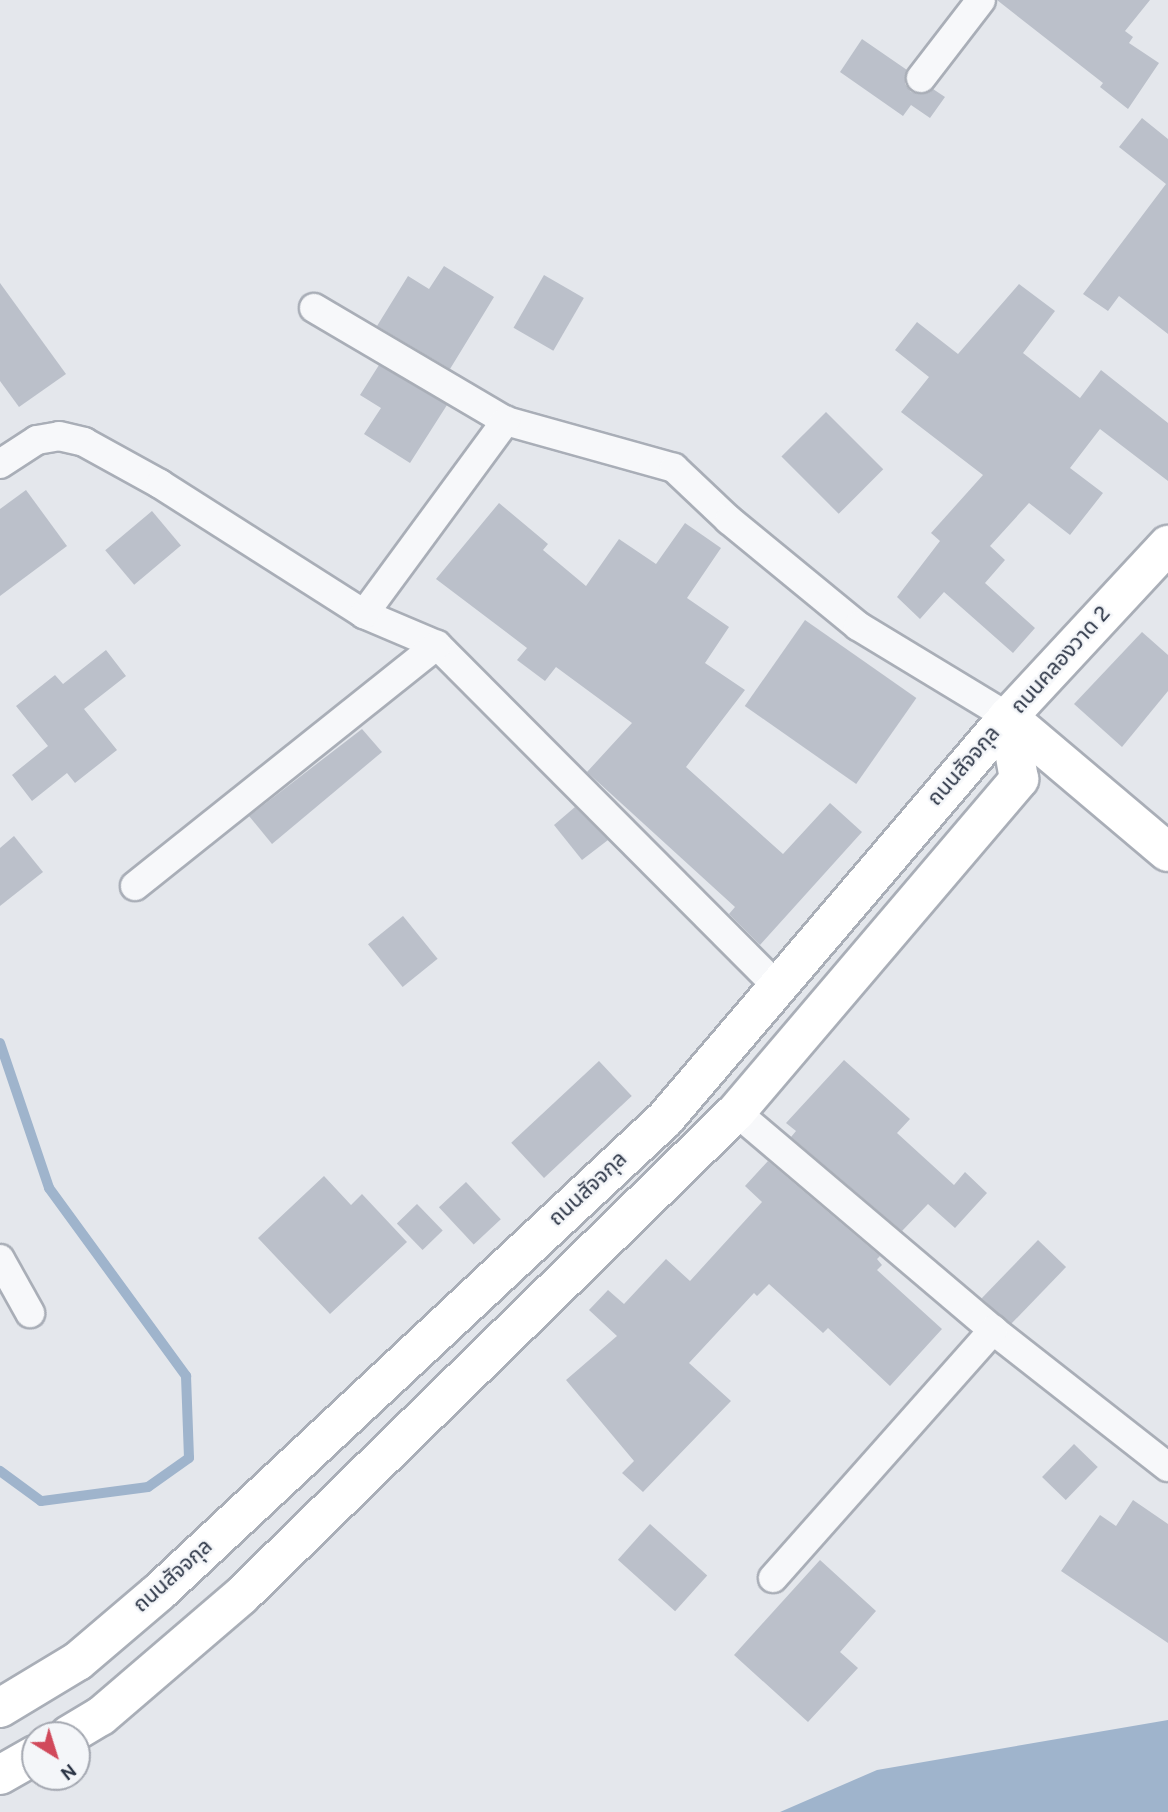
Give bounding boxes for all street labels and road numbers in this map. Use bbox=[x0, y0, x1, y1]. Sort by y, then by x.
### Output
street label: ถนนคลองวาด 2 bbox=[1007, 602, 1117, 720]
street label: ถนนสัจจกุล bbox=[924, 722, 1006, 812]
street label: ถนนสัจจกุล bbox=[545, 1148, 633, 1232]
street label: ถนนสัจจกุล bbox=[129, 1535, 219, 1619]

